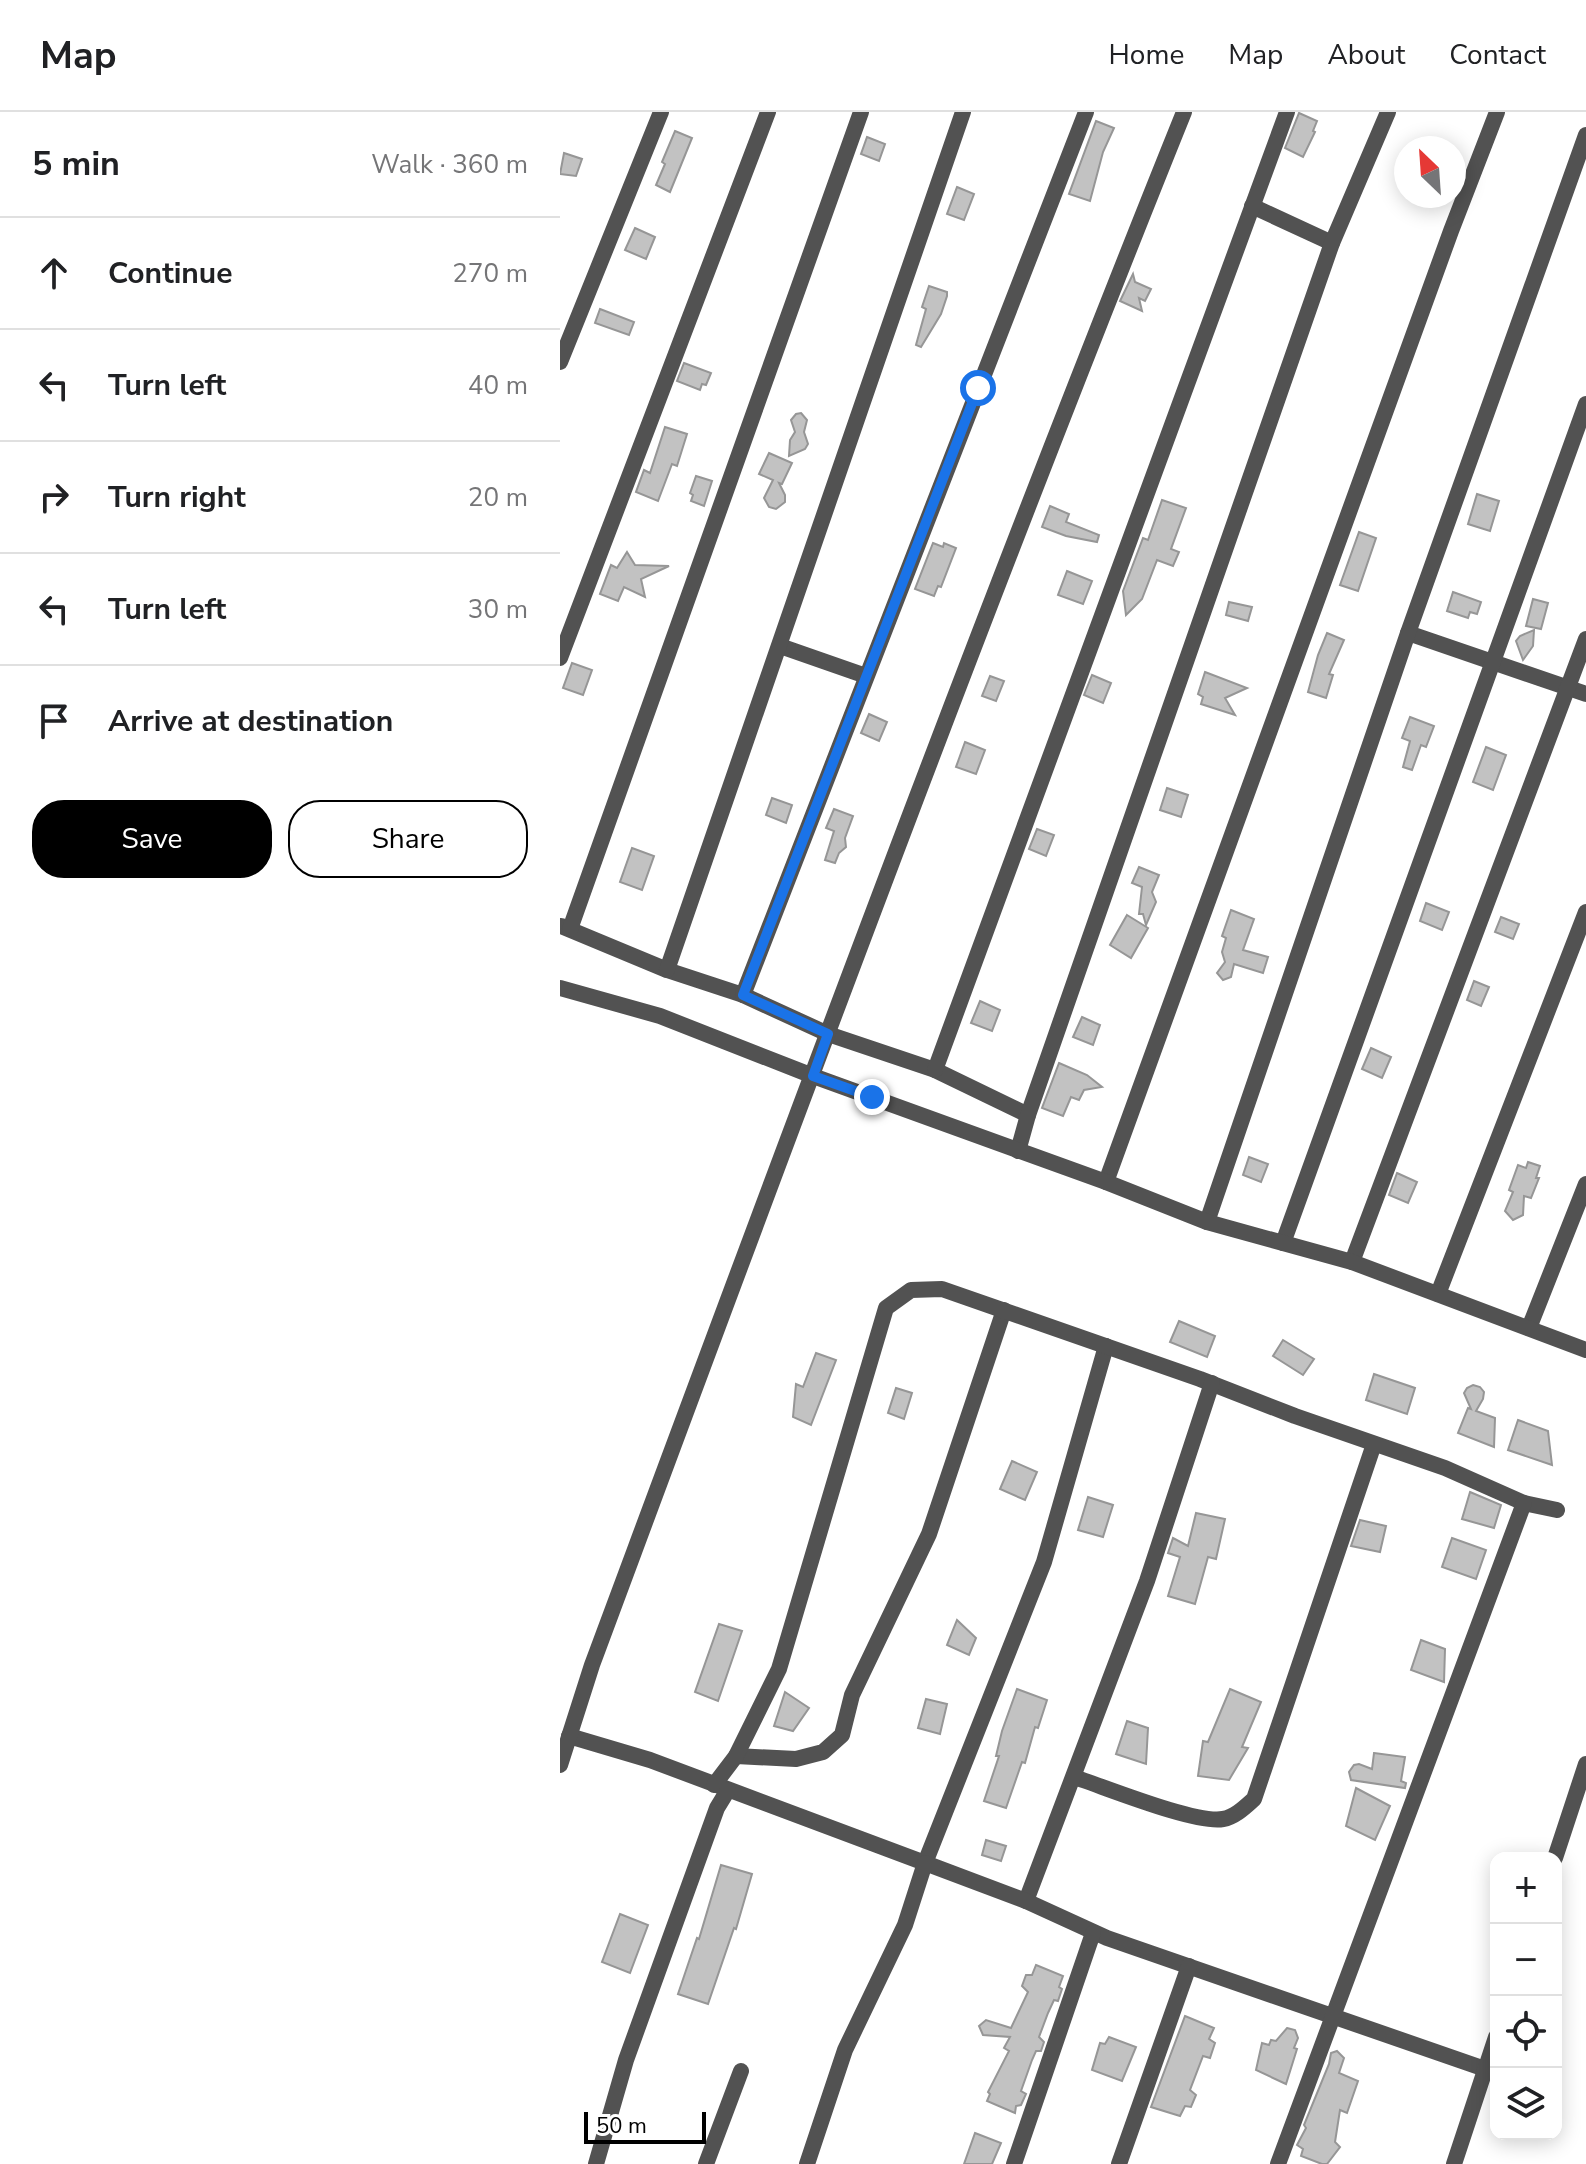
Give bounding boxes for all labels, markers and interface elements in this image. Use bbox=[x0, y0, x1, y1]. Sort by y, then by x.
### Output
text: Map bbox=[40, 30, 117, 81]
text: Home bbox=[1109, 36, 1184, 74]
text: Map bbox=[1228, 36, 1283, 74]
text: About bbox=[1327, 36, 1405, 74]
text: Contact bbox=[1449, 36, 1546, 74]
north arrow bbox=[1394, 136, 1466, 208]
text: 5 min bbox=[32, 141, 120, 187]
text: Walk · 360 m bbox=[371, 147, 528, 182]
icon: ahead bbox=[32, 251, 76, 295]
text: Continue bbox=[108, 253, 233, 294]
text: 270 m bbox=[452, 256, 528, 291]
icon: left bbox=[32, 363, 76, 407]
text: Turn left bbox=[108, 365, 226, 406]
text: 40 m bbox=[468, 368, 528, 403]
route start bbox=[960, 370, 996, 406]
icon: right bbox=[32, 475, 76, 519]
text: Turn right bbox=[108, 477, 246, 518]
text: 20 m bbox=[468, 480, 528, 515]
icon: left bbox=[32, 587, 76, 631]
text: Turn left bbox=[108, 589, 226, 630]
text: 30 m bbox=[468, 592, 528, 627]
icon: arrive bbox=[32, 699, 76, 743]
text: Arrive at destination bbox=[108, 701, 393, 742]
button: Save bbox=[32, 800, 272, 878]
button: Share bbox=[288, 800, 528, 878]
route end bbox=[854, 1079, 890, 1115]
map controls bbox=[1490, 1852, 1562, 2140]
button: + bbox=[1490, 1852, 1562, 1924]
button: − bbox=[1490, 1924, 1562, 1996]
button: locate bbox=[1490, 1996, 1562, 2068]
button: layers bbox=[1490, 2068, 1562, 2140]
scale bar bbox=[584, 2108, 706, 2144]
text: 50 m bbox=[596, 2111, 647, 2141]

